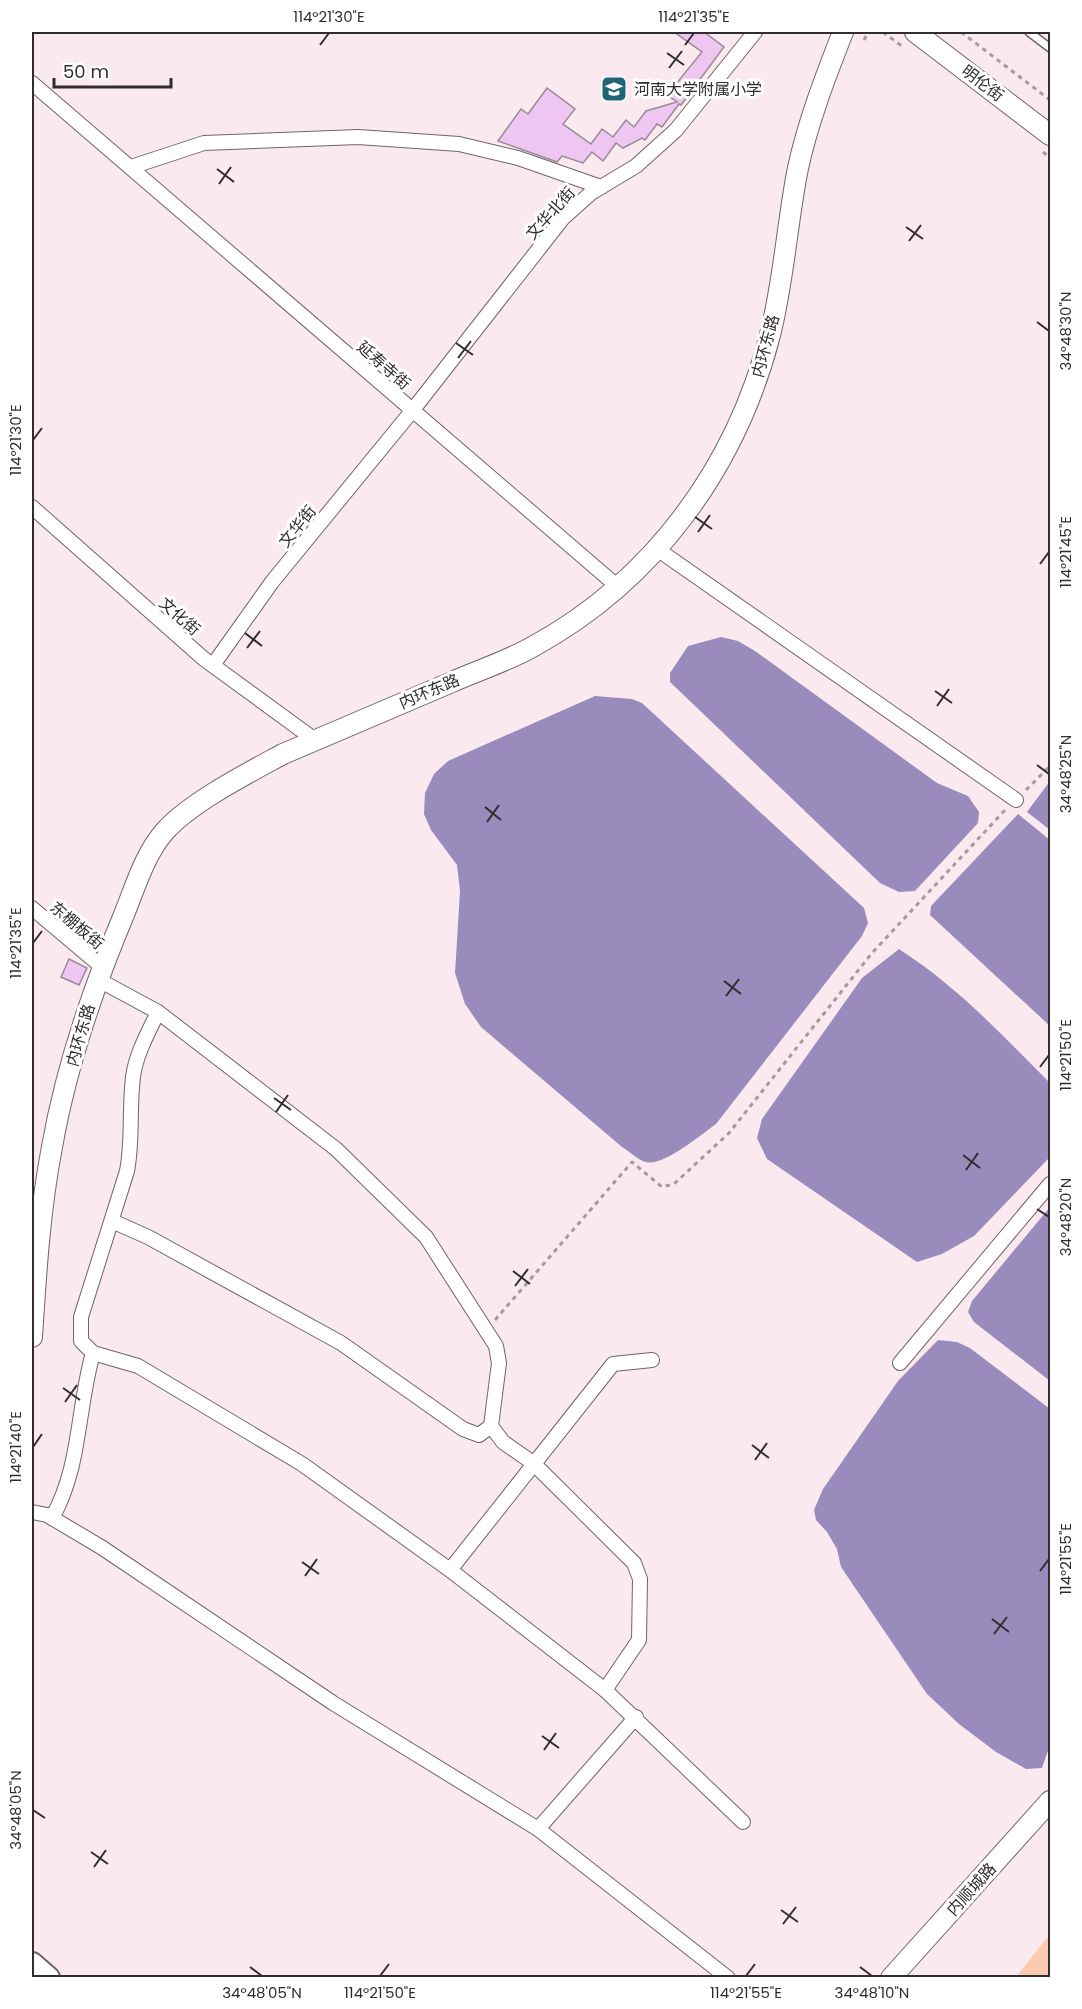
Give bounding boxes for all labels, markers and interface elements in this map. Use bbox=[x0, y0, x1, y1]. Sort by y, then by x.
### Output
text: 114°21'30"E bbox=[293, 6, 365, 27]
text: 114°21'35"E bbox=[658, 6, 730, 27]
scale bar bbox=[54, 51, 171, 89]
text: 50 m bbox=[63, 59, 109, 84]
street label: 明伦街 bbox=[957, 60, 1009, 107]
school or university icon: 河南大学附属小学 bbox=[599, 74, 629, 104]
place label: 河南大学附属小学 bbox=[634, 78, 762, 101]
street label: 文华北街 bbox=[520, 182, 580, 245]
text: 34°48'30"N bbox=[1055, 292, 1076, 370]
street label: 内环东路 bbox=[746, 312, 785, 380]
street label: 延寿寺街 bbox=[352, 336, 415, 395]
text: 114°21'30"E bbox=[5, 404, 26, 476]
street label: 文华街 bbox=[273, 500, 321, 552]
text: 114°21'45"E bbox=[1055, 516, 1076, 588]
street label: 文化街 bbox=[154, 592, 205, 641]
street label: 内环东路 bbox=[395, 668, 463, 715]
text: 34°48'25"N bbox=[1055, 735, 1076, 813]
street label: 东棚板街 bbox=[45, 896, 109, 955]
text: 114°21'35"E bbox=[5, 907, 26, 979]
street label: 内环东路 bbox=[61, 1001, 100, 1069]
text: 114°21'50"E bbox=[1055, 1019, 1076, 1091]
text: 34°48'20"N bbox=[1055, 1178, 1076, 1256]
text: 114°21'40"E bbox=[5, 1411, 26, 1483]
text: 114°21'55"E bbox=[1055, 1523, 1076, 1595]
text: 34°48'05"N bbox=[5, 1770, 26, 1850]
street label: 内顺城路 bbox=[941, 1858, 1001, 1921]
text: 34°48'05"N bbox=[222, 1982, 302, 2003]
text: 114°21'50"E bbox=[344, 1982, 416, 2003]
text: 114°21'55"E bbox=[710, 1982, 782, 2003]
text: 34°48'10"N bbox=[835, 1982, 909, 2003]

